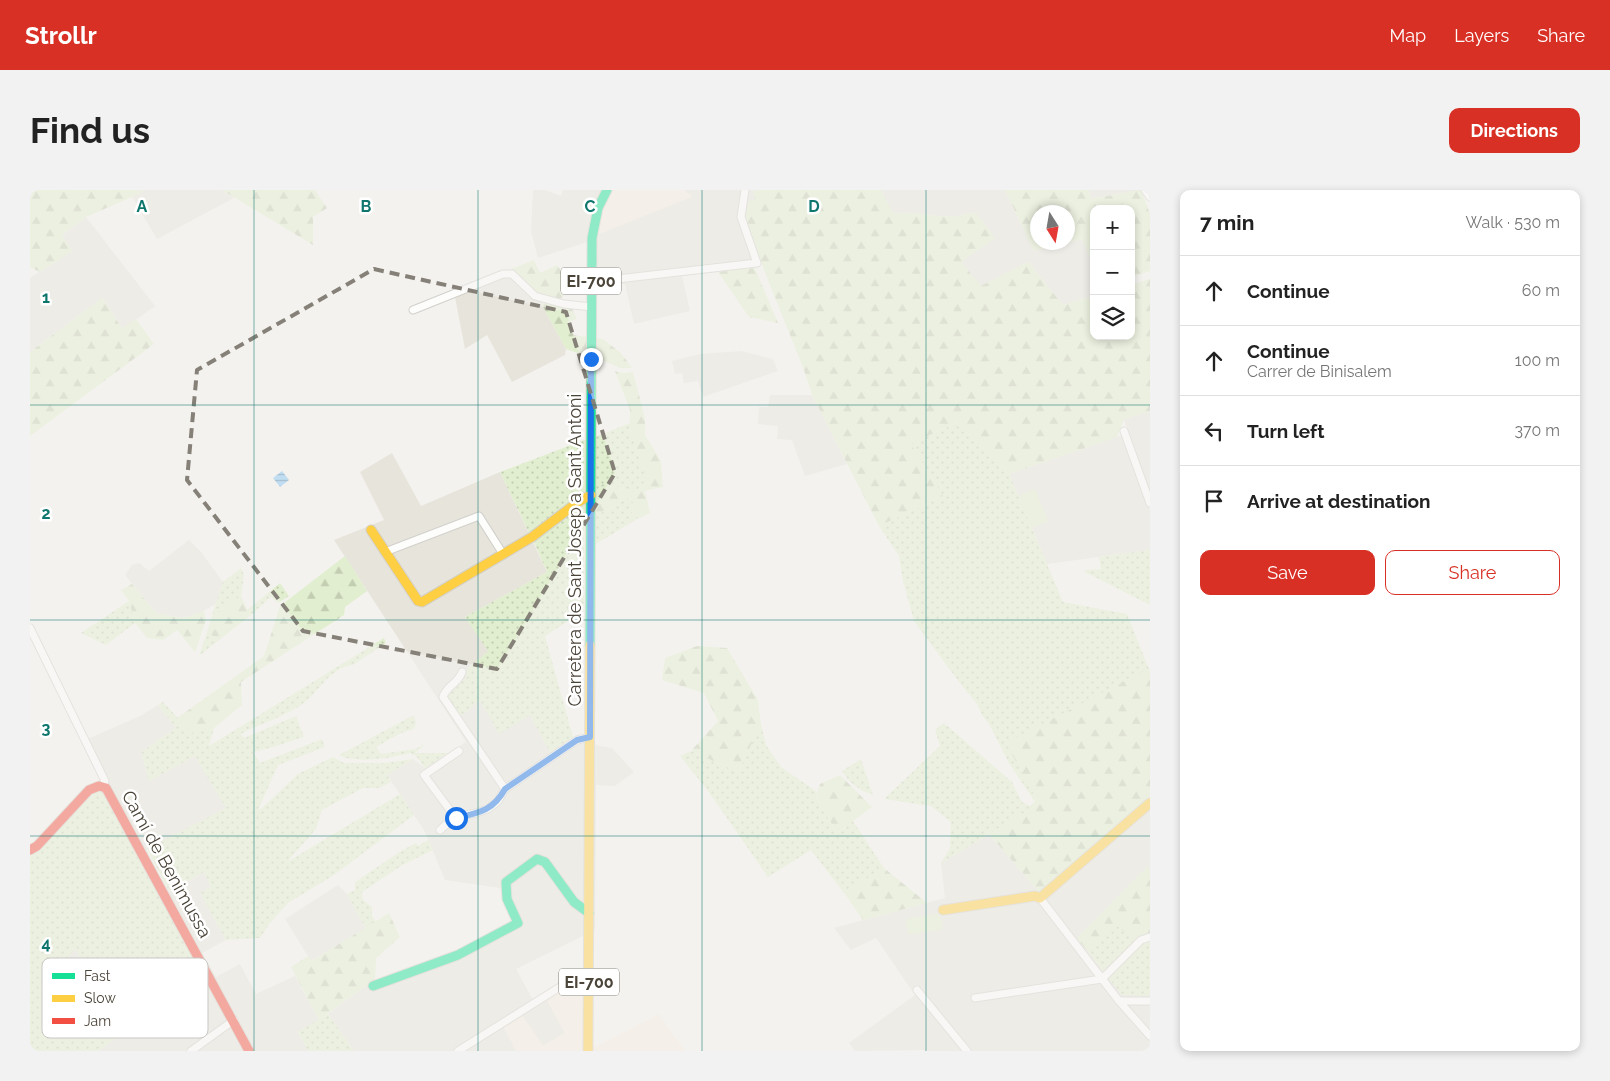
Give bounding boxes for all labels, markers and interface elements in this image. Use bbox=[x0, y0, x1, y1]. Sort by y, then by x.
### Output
text: Strollr bbox=[25, 21, 97, 50]
text: Map bbox=[1390, 25, 1426, 46]
text: Layers bbox=[1454, 25, 1509, 46]
text: Share bbox=[1537, 25, 1585, 46]
button: Directions bbox=[1449, 108, 1580, 153]
text: Find us bbox=[30, 110, 150, 151]
text: A bbox=[137, 197, 148, 216]
text: B bbox=[361, 197, 372, 216]
text: C bbox=[585, 197, 596, 216]
text: D bbox=[808, 197, 820, 216]
north arrow bbox=[1030, 205, 1075, 250]
map controls bbox=[1090, 205, 1135, 340]
button: + bbox=[1090, 205, 1135, 250]
text: 7 min bbox=[1200, 210, 1254, 235]
text: Walk · 530 m bbox=[1466, 213, 1560, 232]
button: − bbox=[1090, 250, 1135, 295]
road number: EI-700 bbox=[561, 268, 621, 294]
icon: ahead bbox=[1200, 277, 1228, 305]
text: Continue bbox=[1247, 280, 1330, 302]
text: 60 m bbox=[1522, 281, 1560, 300]
text: 1 bbox=[42, 288, 50, 307]
button: layers bbox=[1090, 295, 1135, 340]
text: Continue bbox=[1247, 340, 1330, 362]
icon: ahead bbox=[1200, 347, 1228, 375]
route end bbox=[580, 348, 603, 371]
text: 100 m bbox=[1515, 351, 1560, 370]
text: Carrer de Binisalem bbox=[1247, 362, 1392, 381]
street label: Carretera de Sant Josep a Sant Antoni bbox=[564, 393, 585, 707]
icon: left bbox=[1200, 417, 1228, 445]
text: Turn left bbox=[1247, 420, 1324, 442]
text: 370 m bbox=[1514, 421, 1560, 440]
icon: arrive bbox=[1200, 487, 1228, 515]
text: Arrive at destination bbox=[1247, 490, 1431, 512]
text: 2 bbox=[41, 504, 51, 523]
button: Save bbox=[1200, 550, 1375, 595]
button: Share bbox=[1385, 550, 1560, 595]
text: 3 bbox=[42, 719, 51, 738]
street label: Camí de Benimussa bbox=[118, 787, 216, 941]
route start bbox=[445, 807, 468, 830]
text: 4 bbox=[41, 934, 51, 953]
legend bbox=[42, 958, 208, 1038]
text: Fast bbox=[84, 968, 111, 984]
road number: EI-700 bbox=[559, 969, 619, 996]
text: Slow bbox=[84, 990, 116, 1006]
text: Jam bbox=[84, 1013, 111, 1029]

